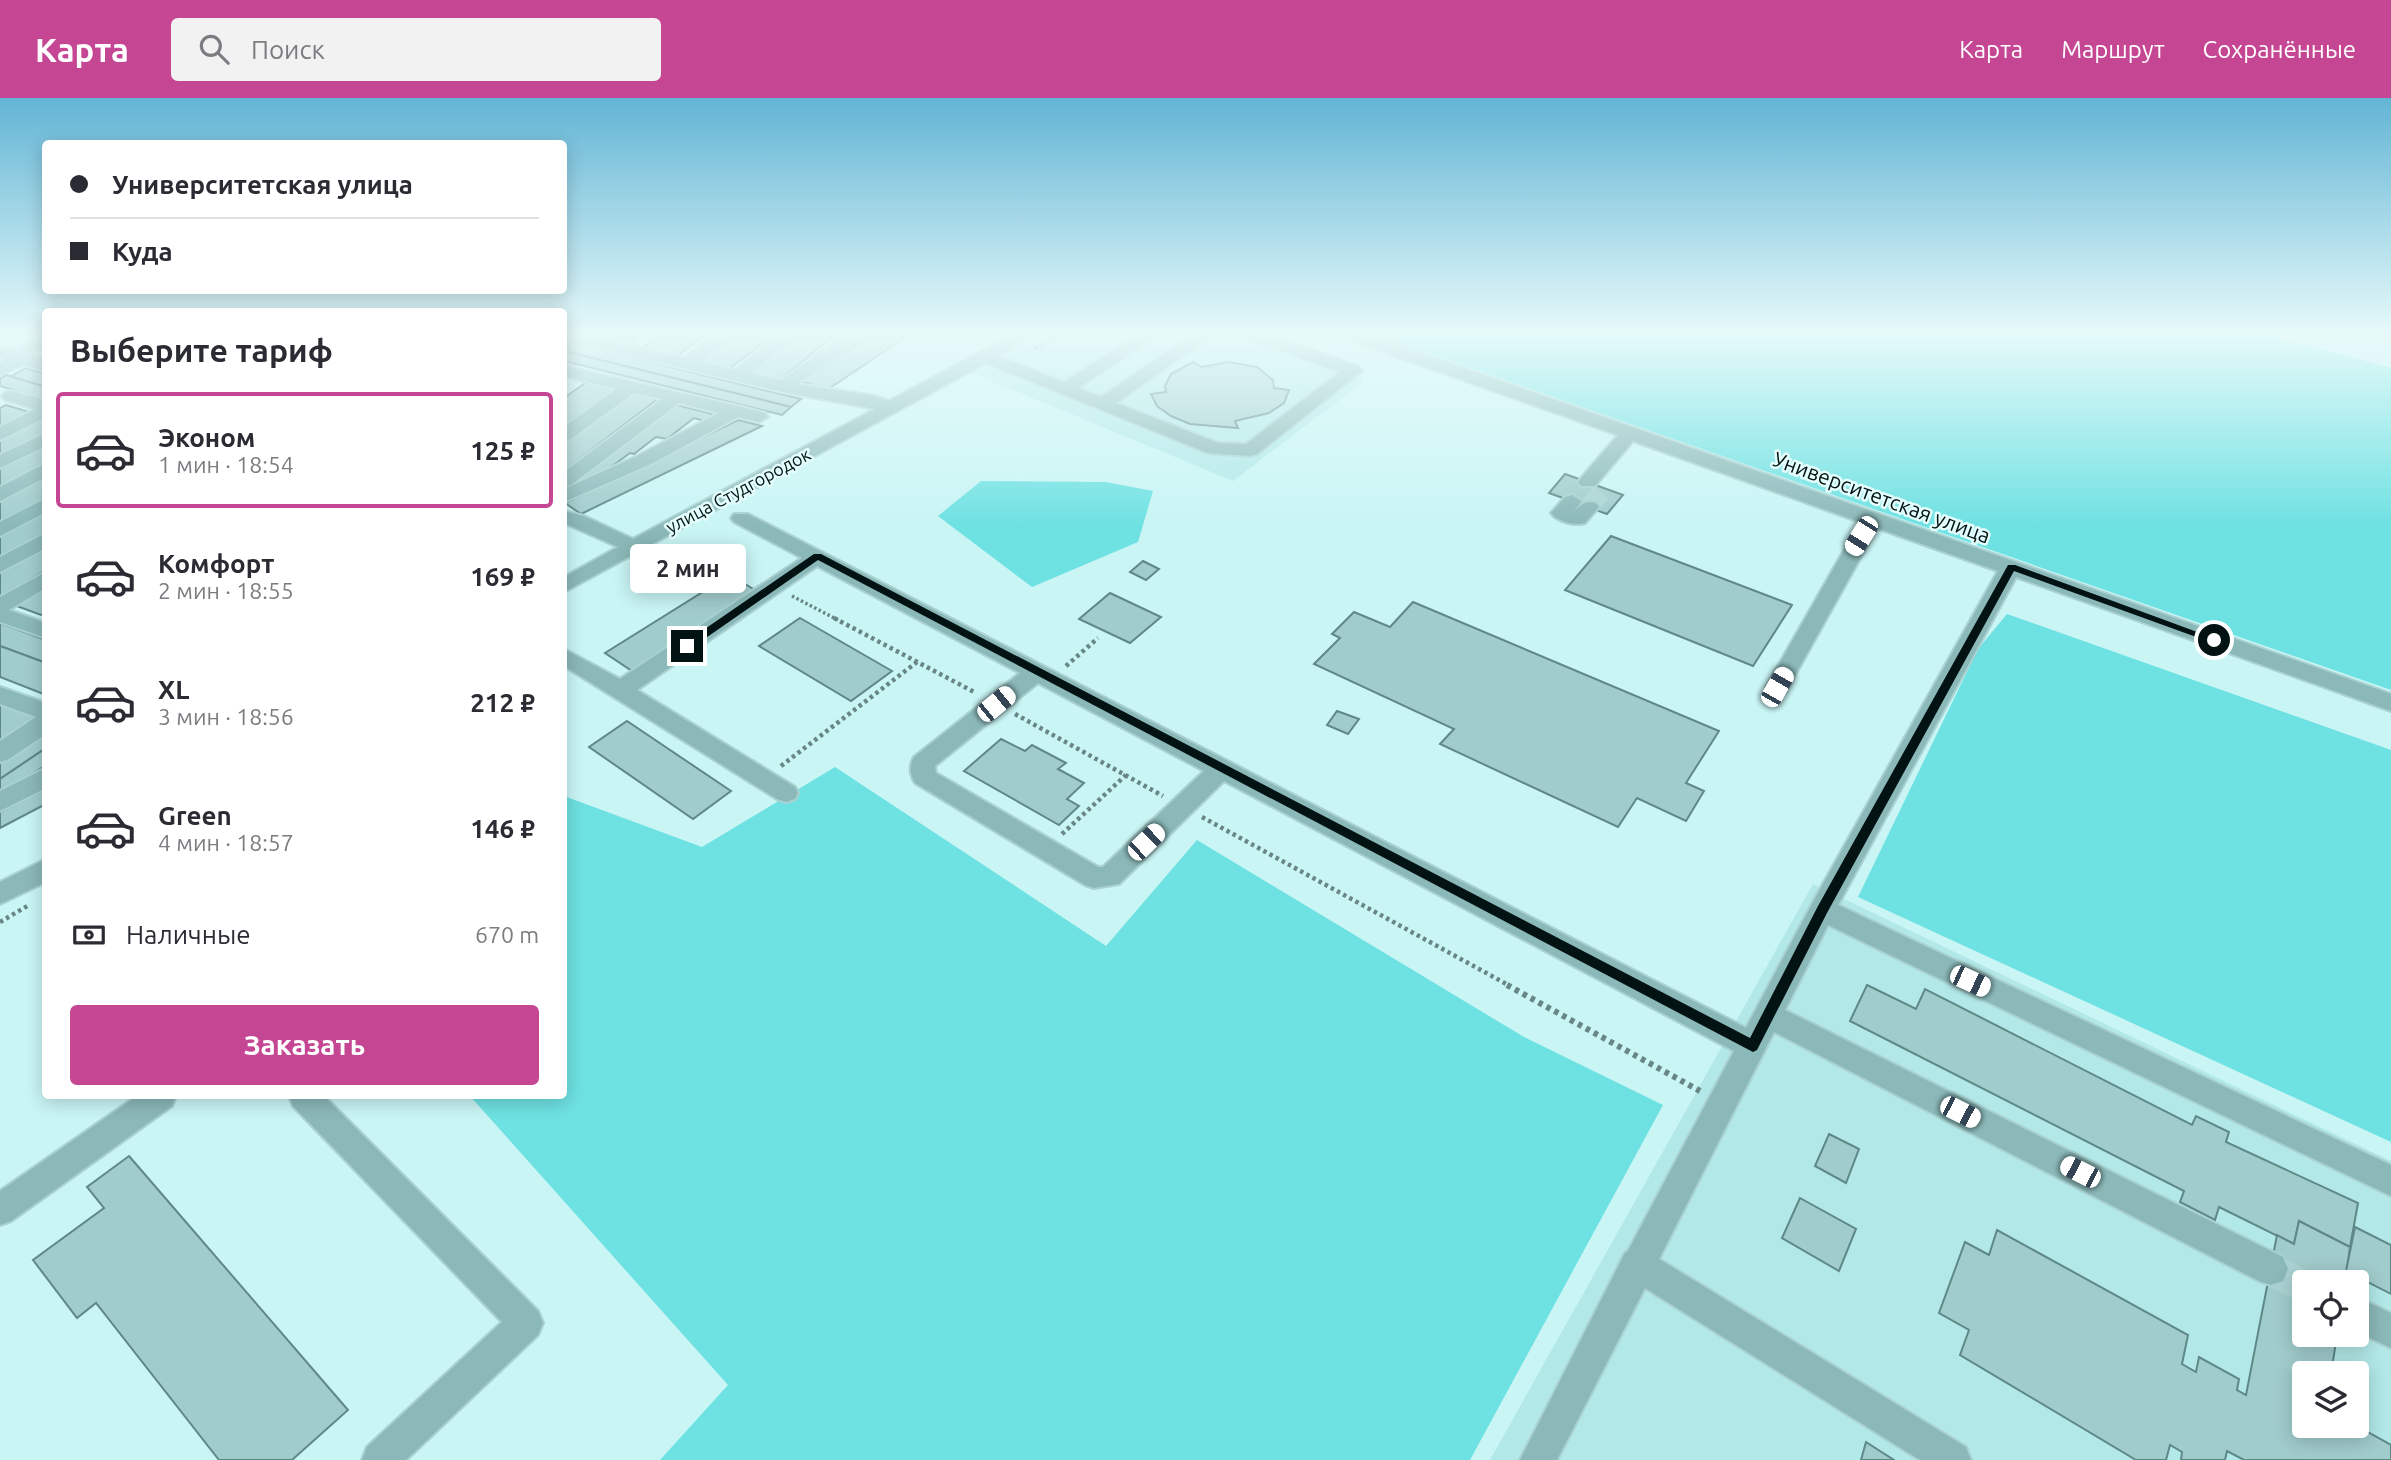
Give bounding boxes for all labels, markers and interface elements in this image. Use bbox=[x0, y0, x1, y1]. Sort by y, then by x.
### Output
search box bbox=[171, 18, 661, 81]
icon: search bbox=[195, 30, 233, 68]
text: Карта bbox=[35, 31, 129, 68]
text: Поиск bbox=[251, 35, 325, 64]
text: Карта bbox=[1959, 36, 2023, 63]
text: Маршрут bbox=[2061, 36, 2165, 63]
text: Сохранённые bbox=[2203, 36, 2356, 63]
text: Университетская улица bbox=[112, 170, 413, 199]
text: Куда bbox=[112, 237, 173, 266]
text: Выберите тариф bbox=[70, 332, 333, 368]
icon: car bbox=[74, 419, 137, 482]
text: Эконом bbox=[158, 423, 255, 452]
text: 125 ₽ bbox=[470, 436, 535, 465]
street label: улица Студгородок bbox=[662, 443, 814, 537]
street label: Университетская улица bbox=[1770, 447, 1994, 547]
text: 1 мин · 18:54 bbox=[158, 452, 294, 477]
car bbox=[1841, 513, 1882, 559]
icon: car bbox=[74, 545, 137, 608]
callout: 2 мин bbox=[629, 545, 745, 594]
text: Комфорт bbox=[158, 549, 274, 578]
text: 2 мин bbox=[656, 556, 720, 581]
text: 169 ₽ bbox=[470, 562, 535, 591]
text: 2 мин · 18:55 bbox=[158, 578, 294, 603]
route start bbox=[2198, 624, 2230, 656]
route end bbox=[671, 630, 703, 662]
car bbox=[1758, 664, 1797, 710]
icon: car bbox=[74, 671, 137, 734]
text: XL bbox=[158, 675, 189, 704]
car bbox=[974, 683, 1019, 725]
text: 212 ₽ bbox=[470, 688, 535, 717]
text: 3 мин · 18:56 bbox=[158, 704, 294, 729]
icon: car bbox=[74, 797, 137, 860]
text: Green bbox=[158, 801, 232, 830]
text: 146 ₽ bbox=[470, 814, 535, 843]
car bbox=[1124, 820, 1169, 864]
text: 4 мин · 18:57 bbox=[158, 830, 294, 855]
icon: cash bbox=[70, 916, 108, 954]
text: Наличные bbox=[126, 920, 251, 949]
text: 670 m bbox=[475, 922, 539, 947]
car bbox=[1947, 963, 1994, 999]
button: Заказать bbox=[70, 1005, 539, 1085]
car bbox=[1937, 1093, 1984, 1131]
car bbox=[2057, 1153, 2104, 1191]
map controls bbox=[2292, 1270, 2369, 1438]
button: locate bbox=[2292, 1270, 2369, 1347]
button: layers bbox=[2292, 1361, 2369, 1438]

